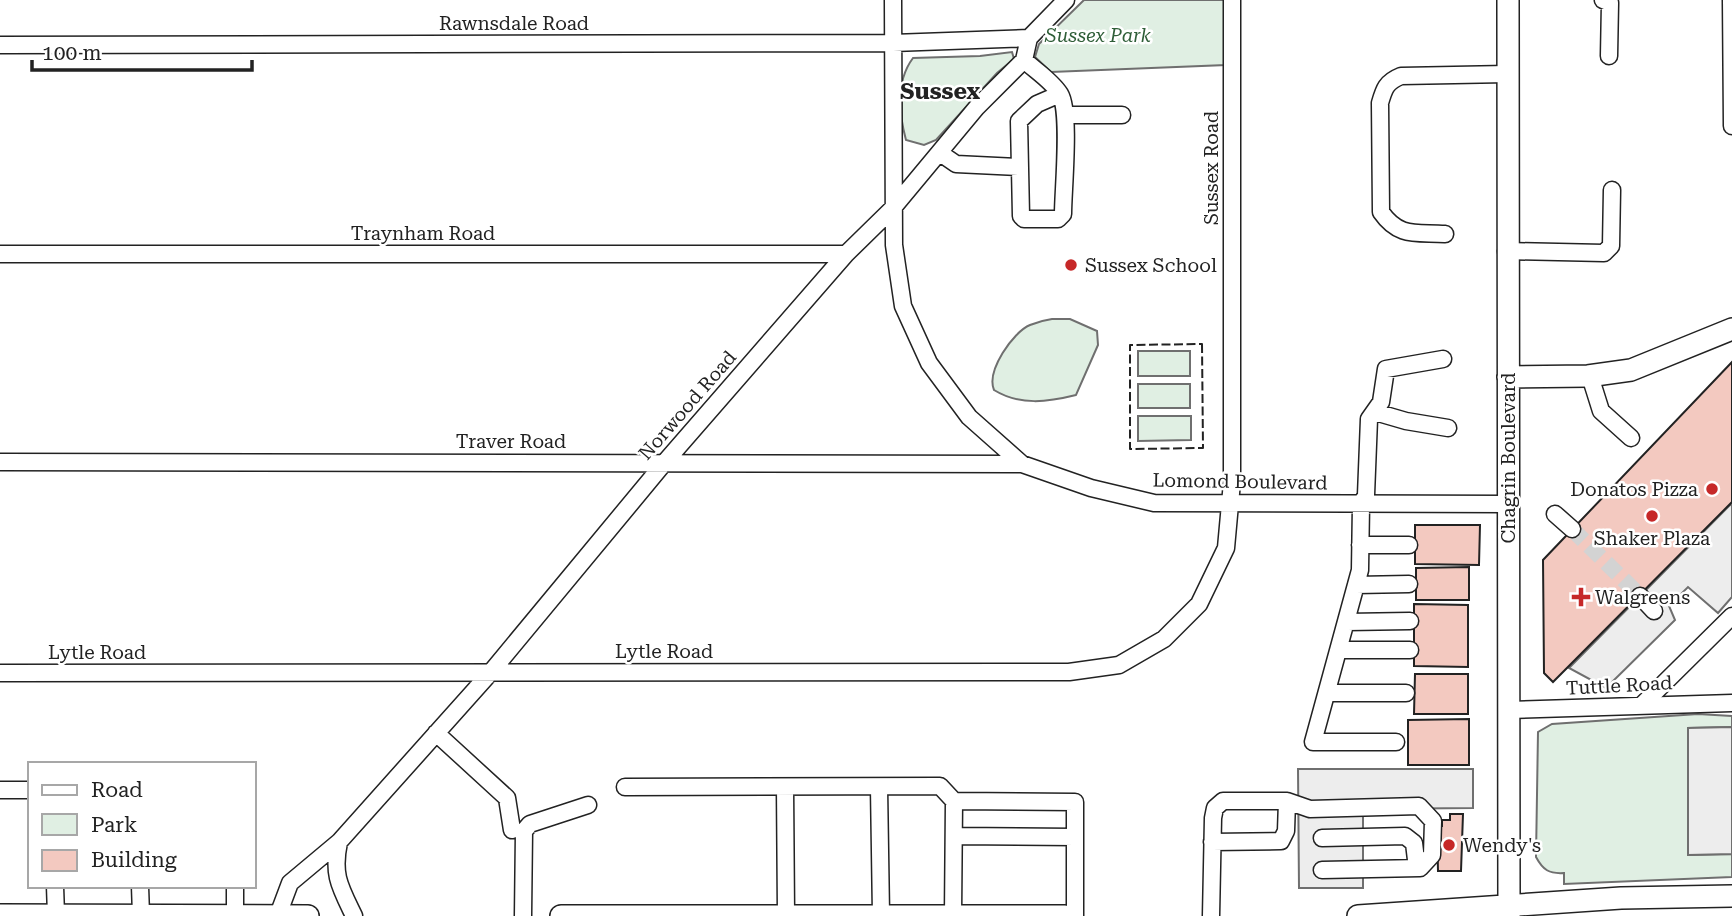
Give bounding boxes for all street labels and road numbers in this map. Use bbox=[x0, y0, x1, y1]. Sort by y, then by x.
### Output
street label: Rawnsdale Road bbox=[439, 12, 589, 35]
street label: Sussex Road bbox=[1200, 111, 1223, 225]
street label: Traynham Road bbox=[351, 222, 495, 245]
street label: Norwood Road bbox=[634, 346, 741, 465]
street label: Chagrin Boulevard bbox=[1497, 372, 1520, 544]
street label: Traver Road bbox=[456, 430, 566, 453]
street label: Lomond Boulevard bbox=[1152, 468, 1328, 495]
street label: Lytle Road bbox=[615, 640, 713, 663]
street label: Lytle Road bbox=[48, 641, 146, 664]
street label: Tuttle Road bbox=[1565, 671, 1673, 700]

